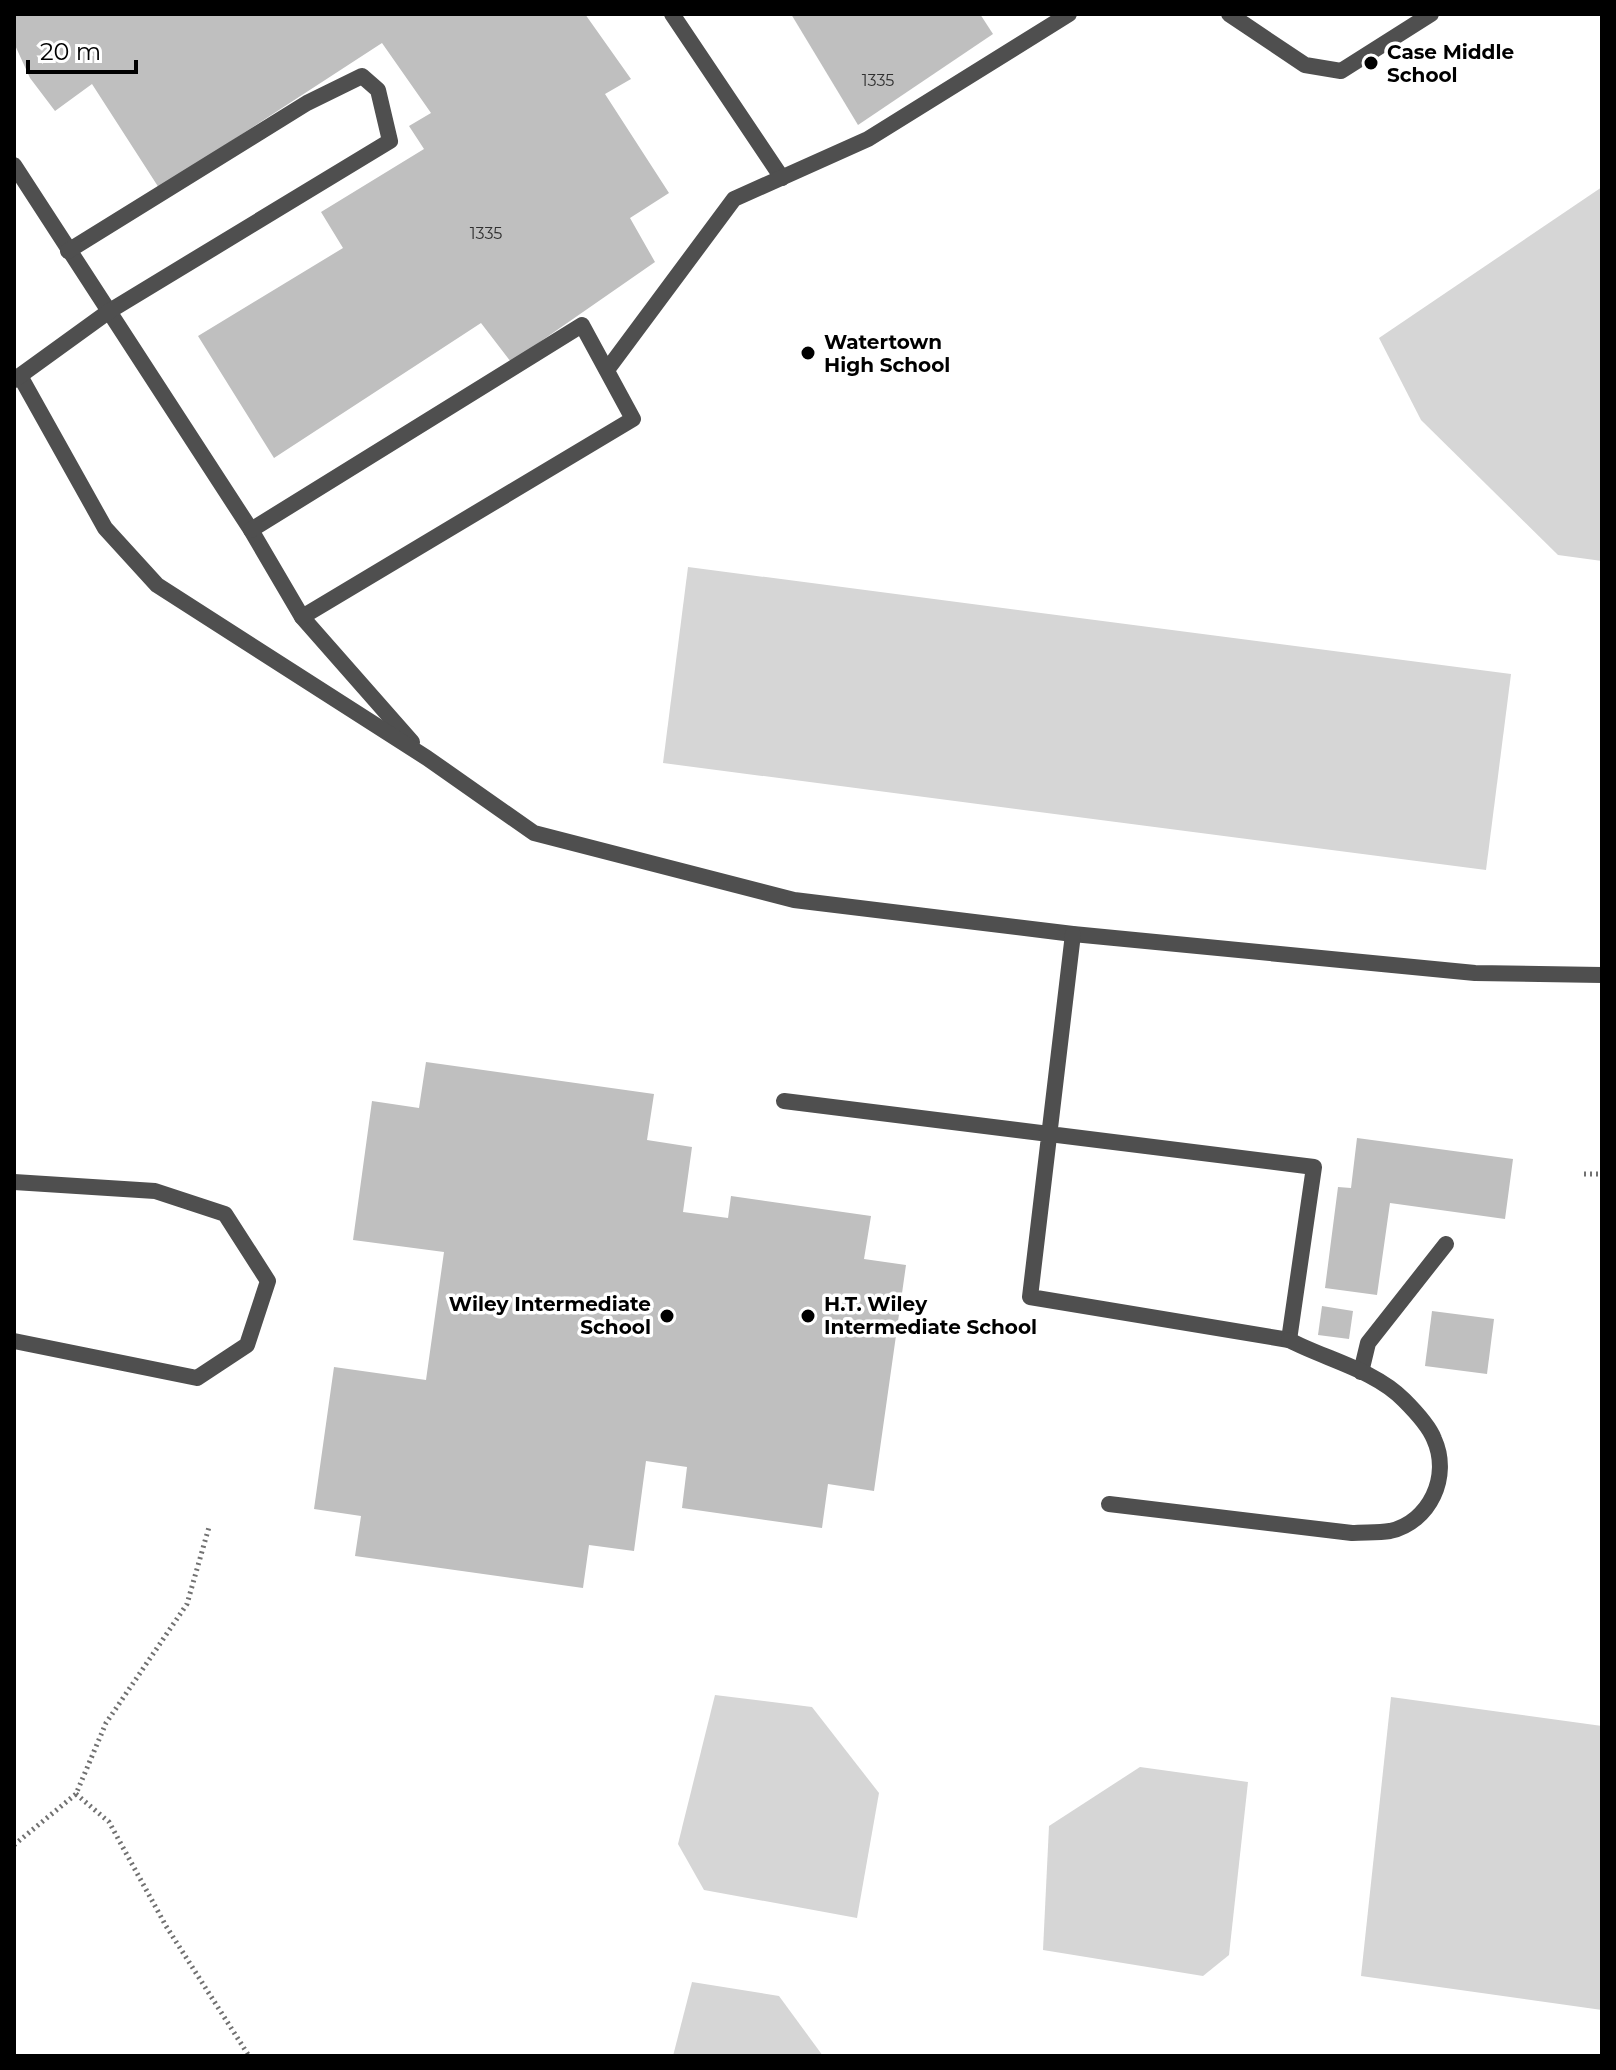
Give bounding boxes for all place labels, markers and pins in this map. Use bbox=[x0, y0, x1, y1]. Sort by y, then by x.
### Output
place label: Case Middle School bbox=[1387, 40, 1514, 87]
marker: Case Middle School bbox=[1362, 54, 1380, 72]
place label: Watertown High School bbox=[824, 330, 950, 377]
marker: Watertown High School bbox=[799, 344, 817, 362]
place label: Wiley Intermediate School bbox=[449, 1292, 651, 1339]
place label: H.T. Wiley Intermediate School bbox=[824, 1292, 1037, 1339]
marker: Wiley Intermediate School bbox=[658, 1307, 676, 1325]
marker: H.T. Wiley Intermediate School bbox=[799, 1307, 817, 1325]

